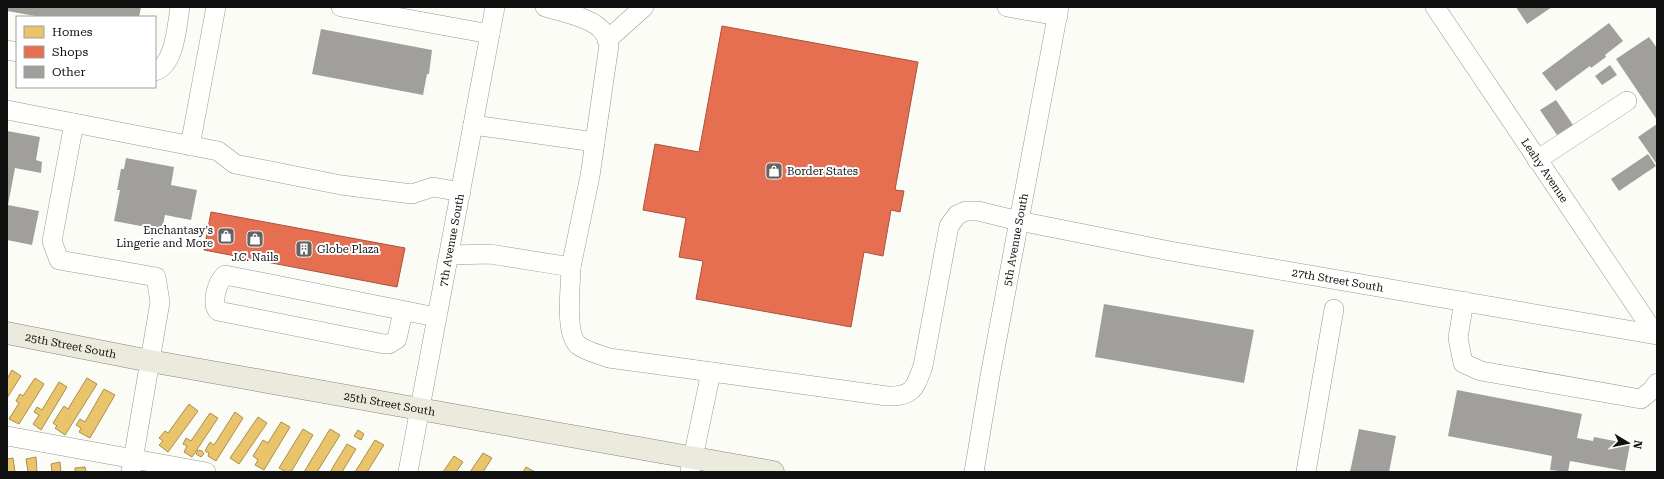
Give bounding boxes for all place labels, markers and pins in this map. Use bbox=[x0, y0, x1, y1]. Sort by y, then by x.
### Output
shop icon: Border States bbox=[764, 161, 784, 181]
place label: Border States bbox=[787, 165, 858, 178]
place label: Enchantasy's Lingerie and More bbox=[116, 224, 213, 250]
shop icon: Enchantasy's Lingerie and More bbox=[216, 226, 236, 246]
shop icon: J.C. Nails bbox=[245, 229, 265, 249]
building icon: Globe Plaza bbox=[294, 239, 314, 259]
place label: Globe Plaza bbox=[317, 243, 379, 256]
place label: J.C. Nails bbox=[231, 251, 279, 264]

